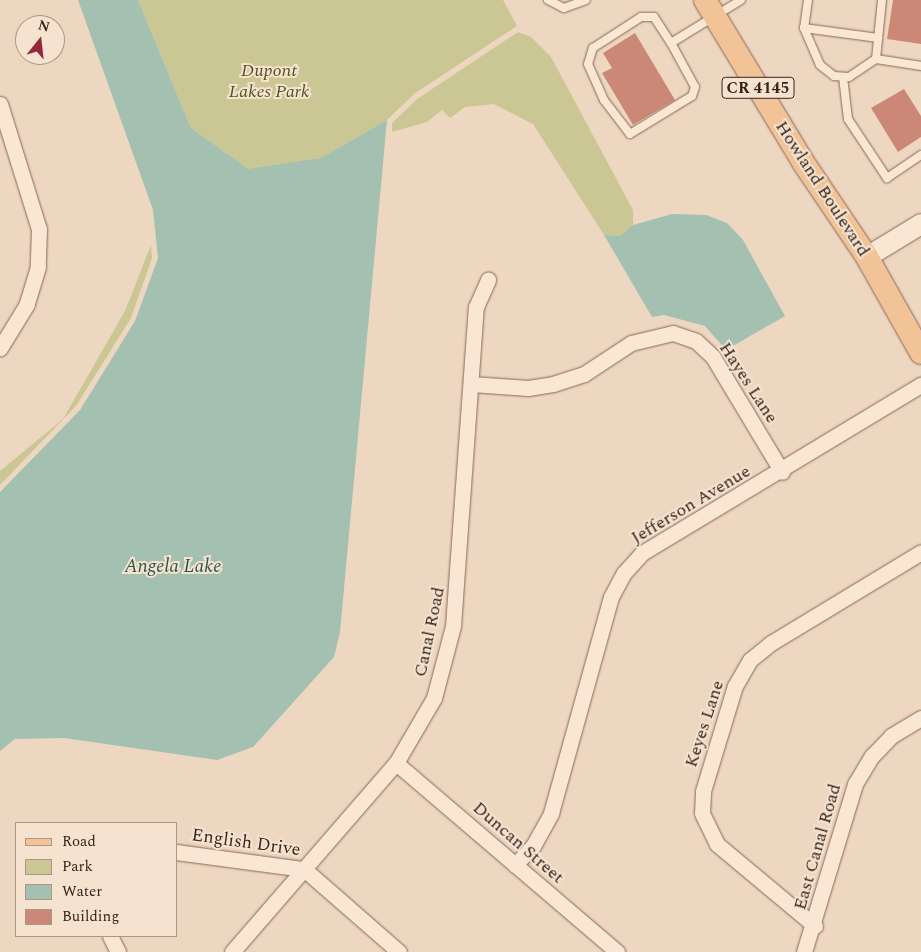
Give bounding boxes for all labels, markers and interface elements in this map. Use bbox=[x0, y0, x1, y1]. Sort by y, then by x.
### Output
text: N bbox=[36, 14, 52, 38]
north arrow bbox=[15, 15, 65, 65]
park label: Dupont Lakes Park bbox=[229, 61, 309, 104]
road number: CR 4145 bbox=[720, 75, 796, 102]
street label: Howland Boulevard bbox=[770, 117, 874, 261]
street label: Hayes Lane bbox=[714, 338, 782, 428]
street label: Jefferson Avenue bbox=[627, 461, 755, 549]
water label: Angela Lake bbox=[125, 556, 221, 578]
street label: Canal Road bbox=[410, 585, 450, 679]
street label: Keyes Lane bbox=[681, 678, 729, 770]
street label: East Canal Road bbox=[790, 781, 846, 913]
street label: Duncan Street bbox=[468, 797, 568, 889]
legend bbox=[15, 822, 178, 937]
street label: English Drive bbox=[190, 825, 302, 861]
text: Road bbox=[62, 830, 96, 853]
text: Park bbox=[62, 855, 93, 878]
text: Water bbox=[62, 880, 102, 903]
text: Building bbox=[62, 905, 119, 928]

